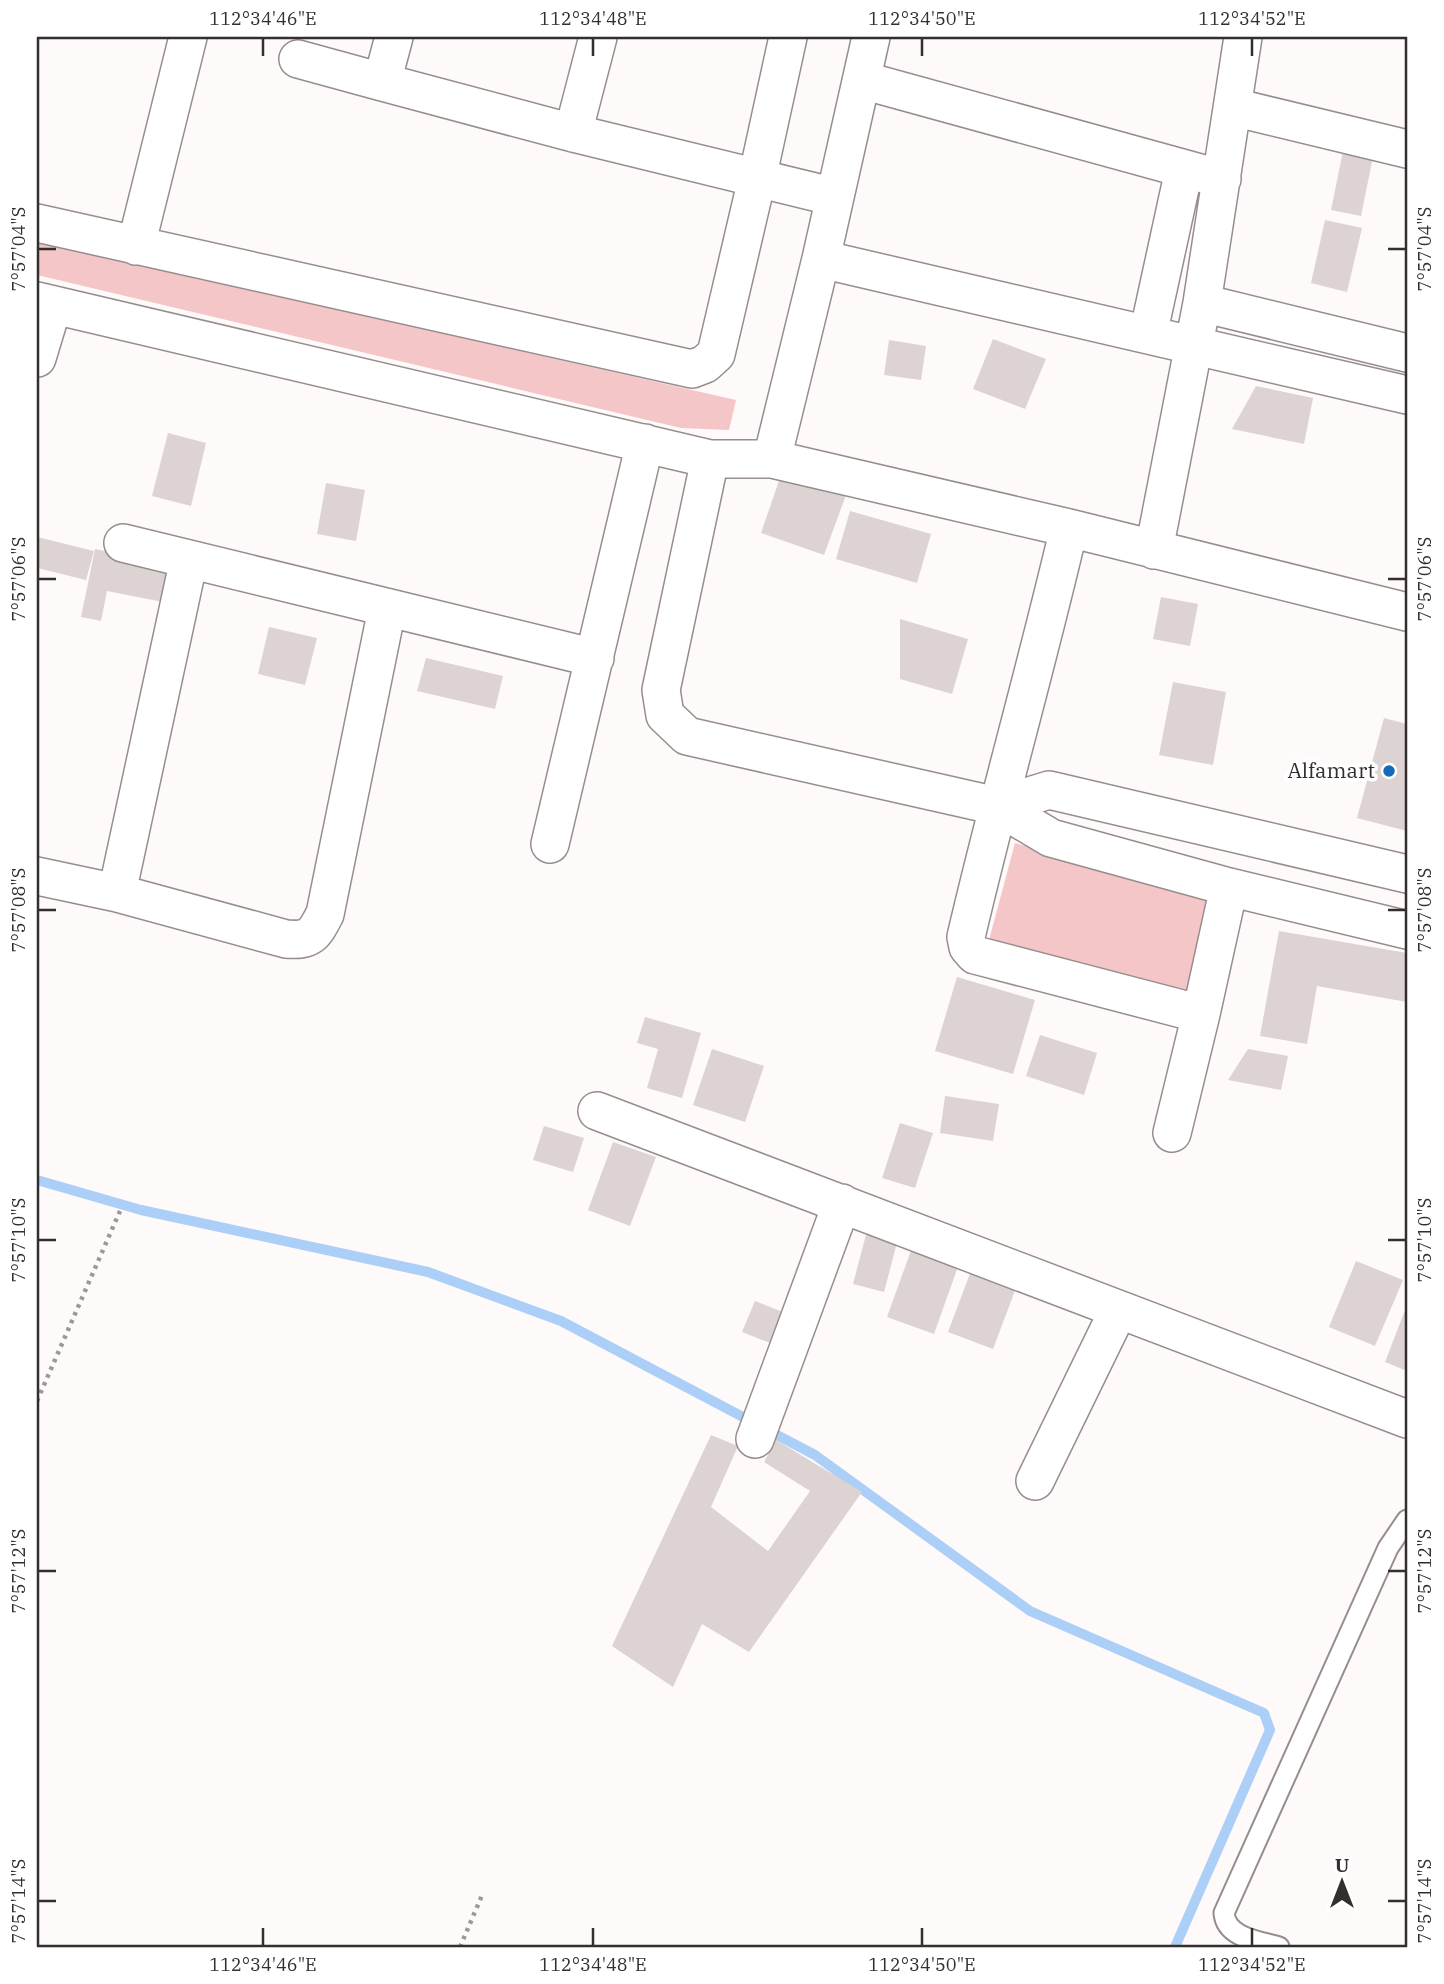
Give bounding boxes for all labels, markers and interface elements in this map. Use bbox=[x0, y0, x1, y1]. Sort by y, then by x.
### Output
text: 112°34'46"E bbox=[209, 7, 317, 30]
text: 112°34'48"E bbox=[539, 7, 647, 30]
text: 112°34'50"E bbox=[868, 7, 976, 30]
text: 112°34'52"E bbox=[1198, 7, 1306, 30]
text: 7°57'04"S bbox=[7, 207, 30, 291]
text: 7°57'04"S bbox=[1413, 207, 1436, 291]
text: 7°57'06"S bbox=[7, 537, 30, 621]
text: 7°57'06"S bbox=[1413, 537, 1436, 621]
place label: Alfamart bbox=[1287, 756, 1375, 784]
marker: Alfamart bbox=[1381, 763, 1397, 779]
text: 7°57'08"S bbox=[7, 868, 30, 952]
text: 7°57'08"S bbox=[1413, 868, 1436, 952]
text: 7°57'10"S bbox=[7, 1198, 30, 1282]
text: 7°57'10"S bbox=[1413, 1198, 1436, 1282]
text: 7°57'12"S bbox=[7, 1529, 30, 1613]
text: 7°57'12"S bbox=[1413, 1529, 1436, 1613]
north arrow bbox=[1308, 1848, 1378, 1918]
text: U bbox=[1335, 1853, 1349, 1877]
text: 7°57'14"S bbox=[7, 1859, 30, 1943]
text: 7°57'14"S bbox=[1413, 1859, 1436, 1943]
text: 112°34'46"E bbox=[209, 1953, 317, 1976]
text: 112°34'48"E bbox=[539, 1953, 647, 1976]
text: 112°34'50"E bbox=[868, 1953, 976, 1976]
text: 112°34'52"E bbox=[1198, 1953, 1306, 1976]

